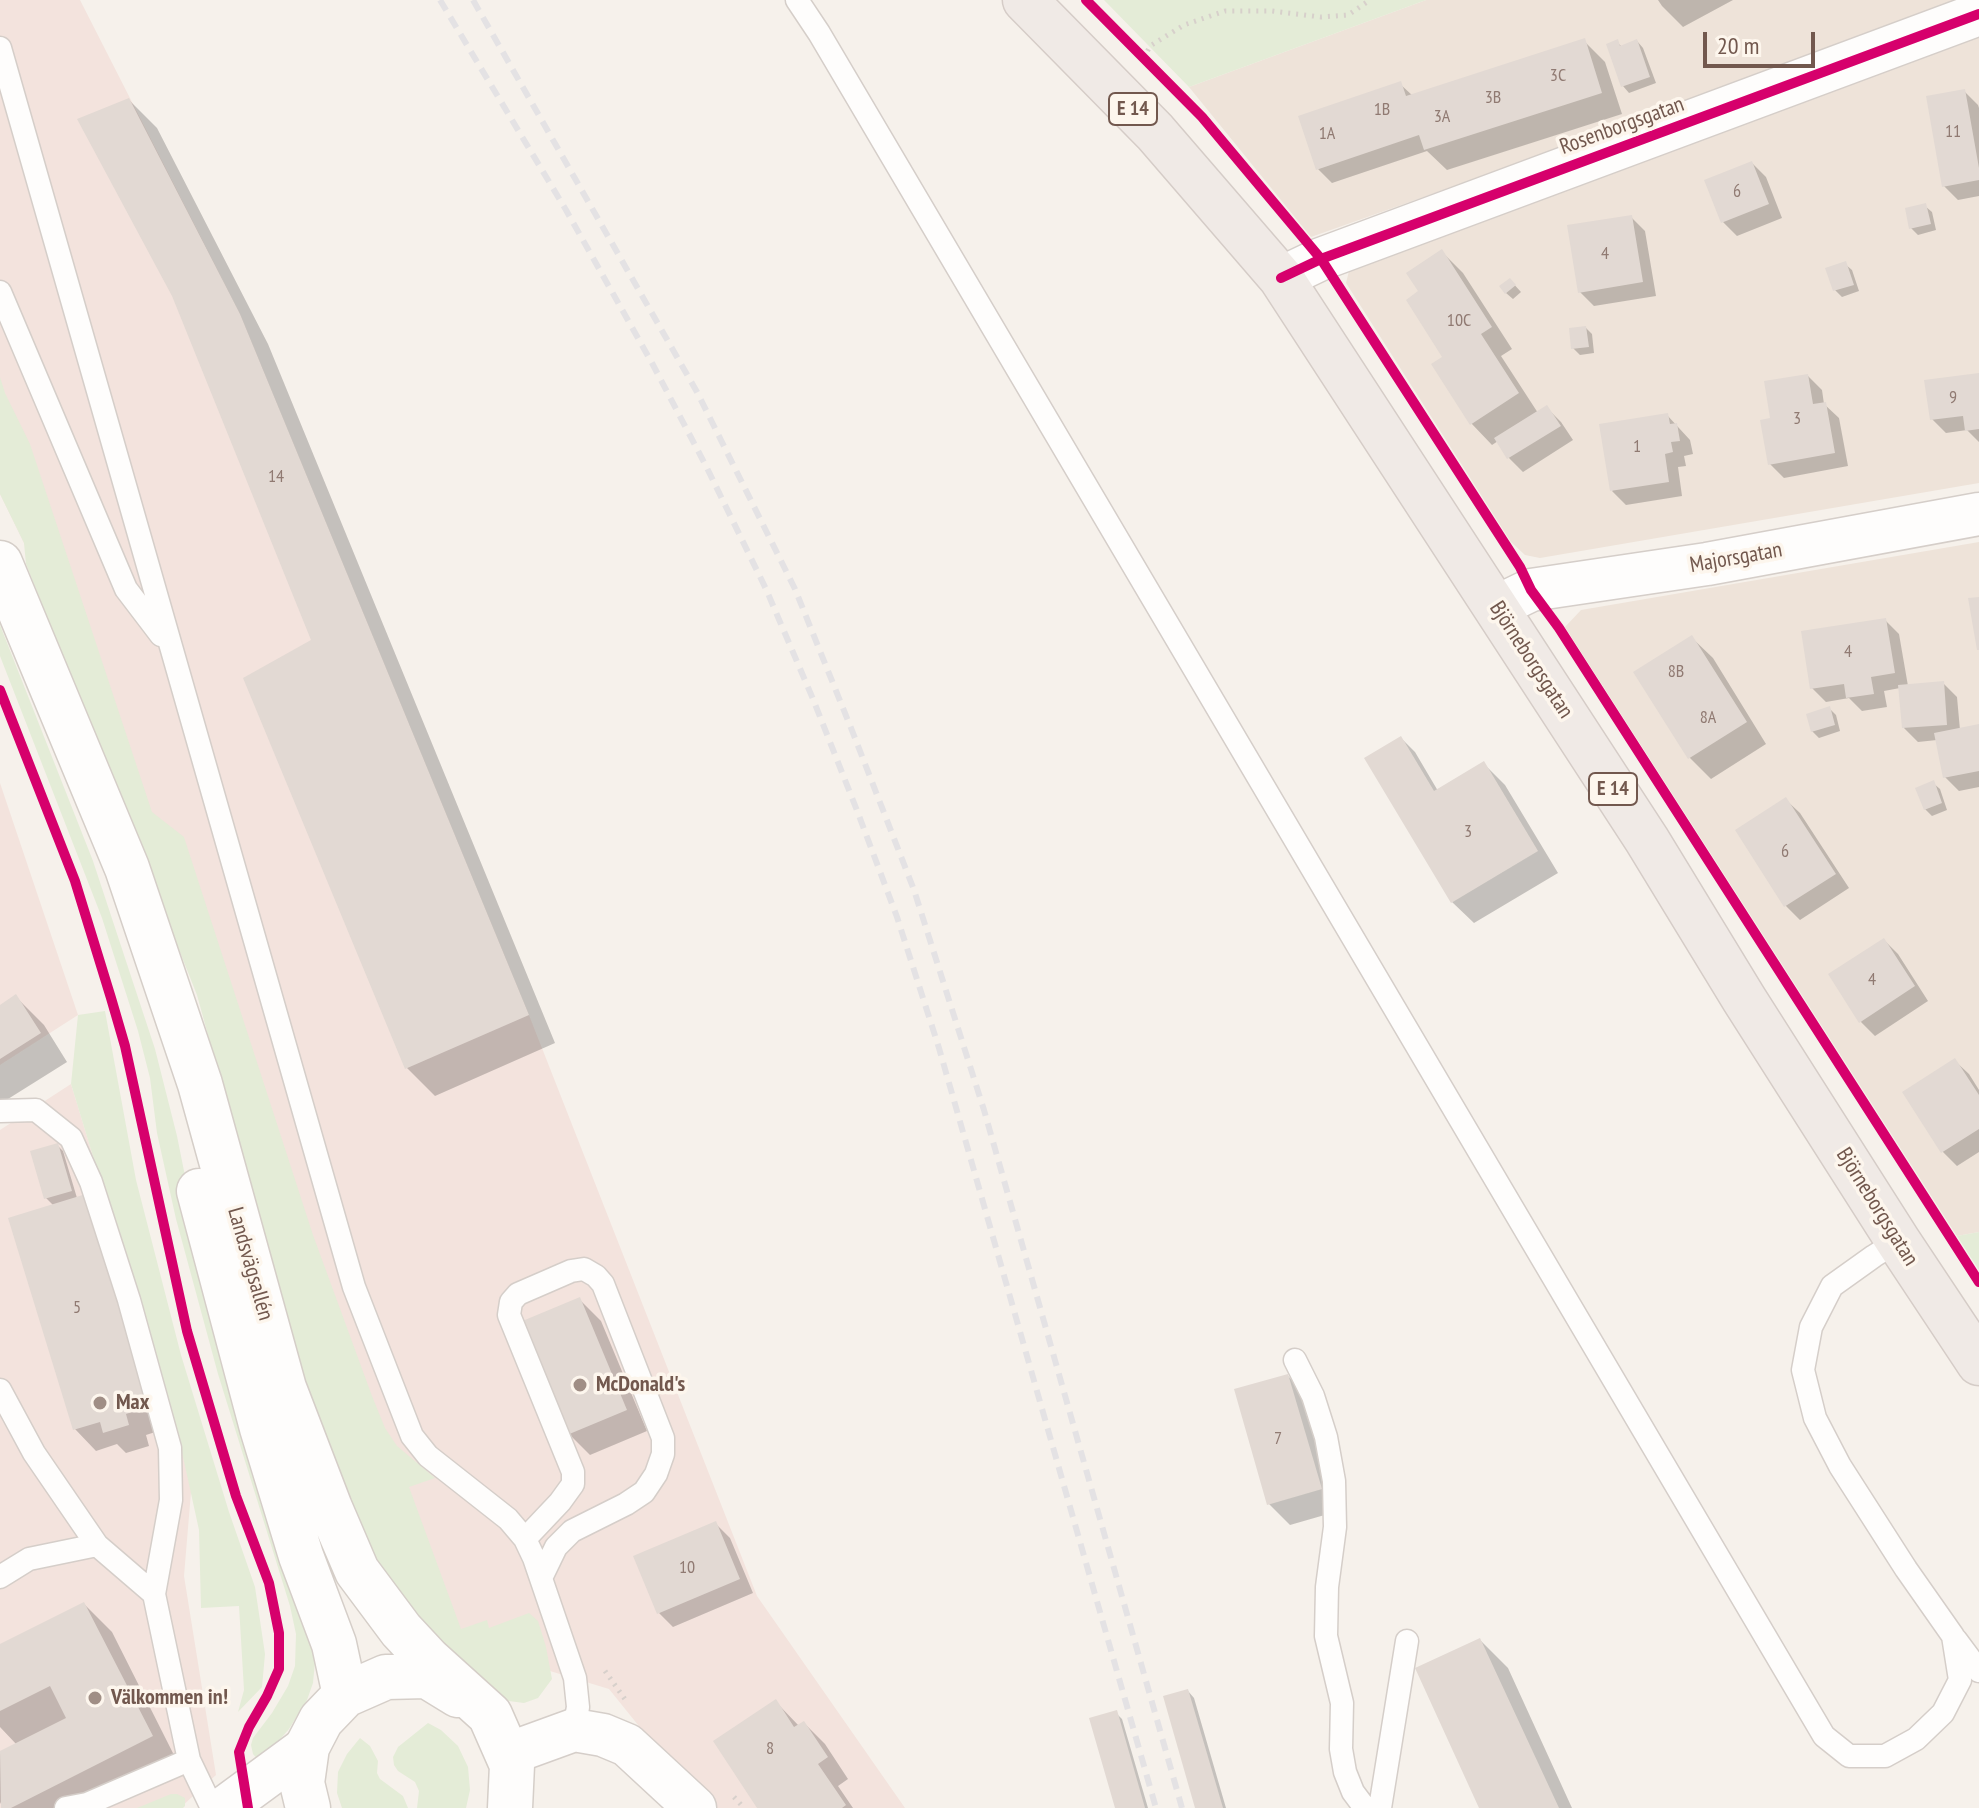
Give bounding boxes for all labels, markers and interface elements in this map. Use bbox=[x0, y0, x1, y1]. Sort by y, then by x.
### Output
scale bar bbox=[1707, 16, 1819, 66]
text: 20 m bbox=[1717, 30, 1759, 61]
house number: 3C bbox=[1550, 65, 1566, 87]
house number: 3B bbox=[1485, 87, 1501, 109]
street label: Rosenborgsgatan bbox=[1556, 91, 1688, 161]
road number: E 14 bbox=[1109, 93, 1157, 125]
house number: 1B bbox=[1374, 99, 1390, 121]
house number: 3A bbox=[1434, 106, 1450, 128]
house number: 11 bbox=[1945, 121, 1961, 143]
house number: 1A bbox=[1319, 123, 1335, 145]
house number: 6 bbox=[1733, 181, 1741, 203]
house number: 4 bbox=[1601, 243, 1609, 265]
house number: 10C bbox=[1447, 310, 1471, 332]
house number: 9 bbox=[1949, 387, 1957, 409]
house number: 3 bbox=[1793, 408, 1801, 430]
house number: 1 bbox=[1633, 436, 1641, 458]
house number: 14 bbox=[268, 466, 284, 488]
street label: Majorsgatan bbox=[1688, 537, 1784, 579]
street label: Björneborgsgatan bbox=[1483, 597, 1579, 723]
house number: 4 bbox=[1844, 641, 1852, 663]
house number: 8B bbox=[1668, 661, 1684, 683]
house number: 8A bbox=[1700, 707, 1716, 729]
road number: E 14 bbox=[1589, 773, 1637, 805]
house number: 3 bbox=[1464, 821, 1472, 843]
house number: 6 bbox=[1781, 841, 1789, 863]
house number: 4 bbox=[1868, 969, 1876, 991]
street label: Björneborgsgatan bbox=[1830, 1143, 1924, 1271]
street label: Landsvägsallén bbox=[221, 1204, 279, 1324]
house number: 5 bbox=[73, 1297, 81, 1319]
place label: McDonald's bbox=[596, 1372, 685, 1398]
marker: McDonald's bbox=[571, 1376, 589, 1394]
place label: Max bbox=[116, 1390, 149, 1416]
marker: Max bbox=[91, 1394, 109, 1412]
house number: 7 bbox=[1274, 1428, 1282, 1450]
house number: 10 bbox=[679, 1557, 695, 1579]
place label: Välkommen in! bbox=[111, 1685, 228, 1711]
marker: Välkommen in! bbox=[86, 1689, 104, 1707]
house number: 8 bbox=[766, 1738, 774, 1760]

